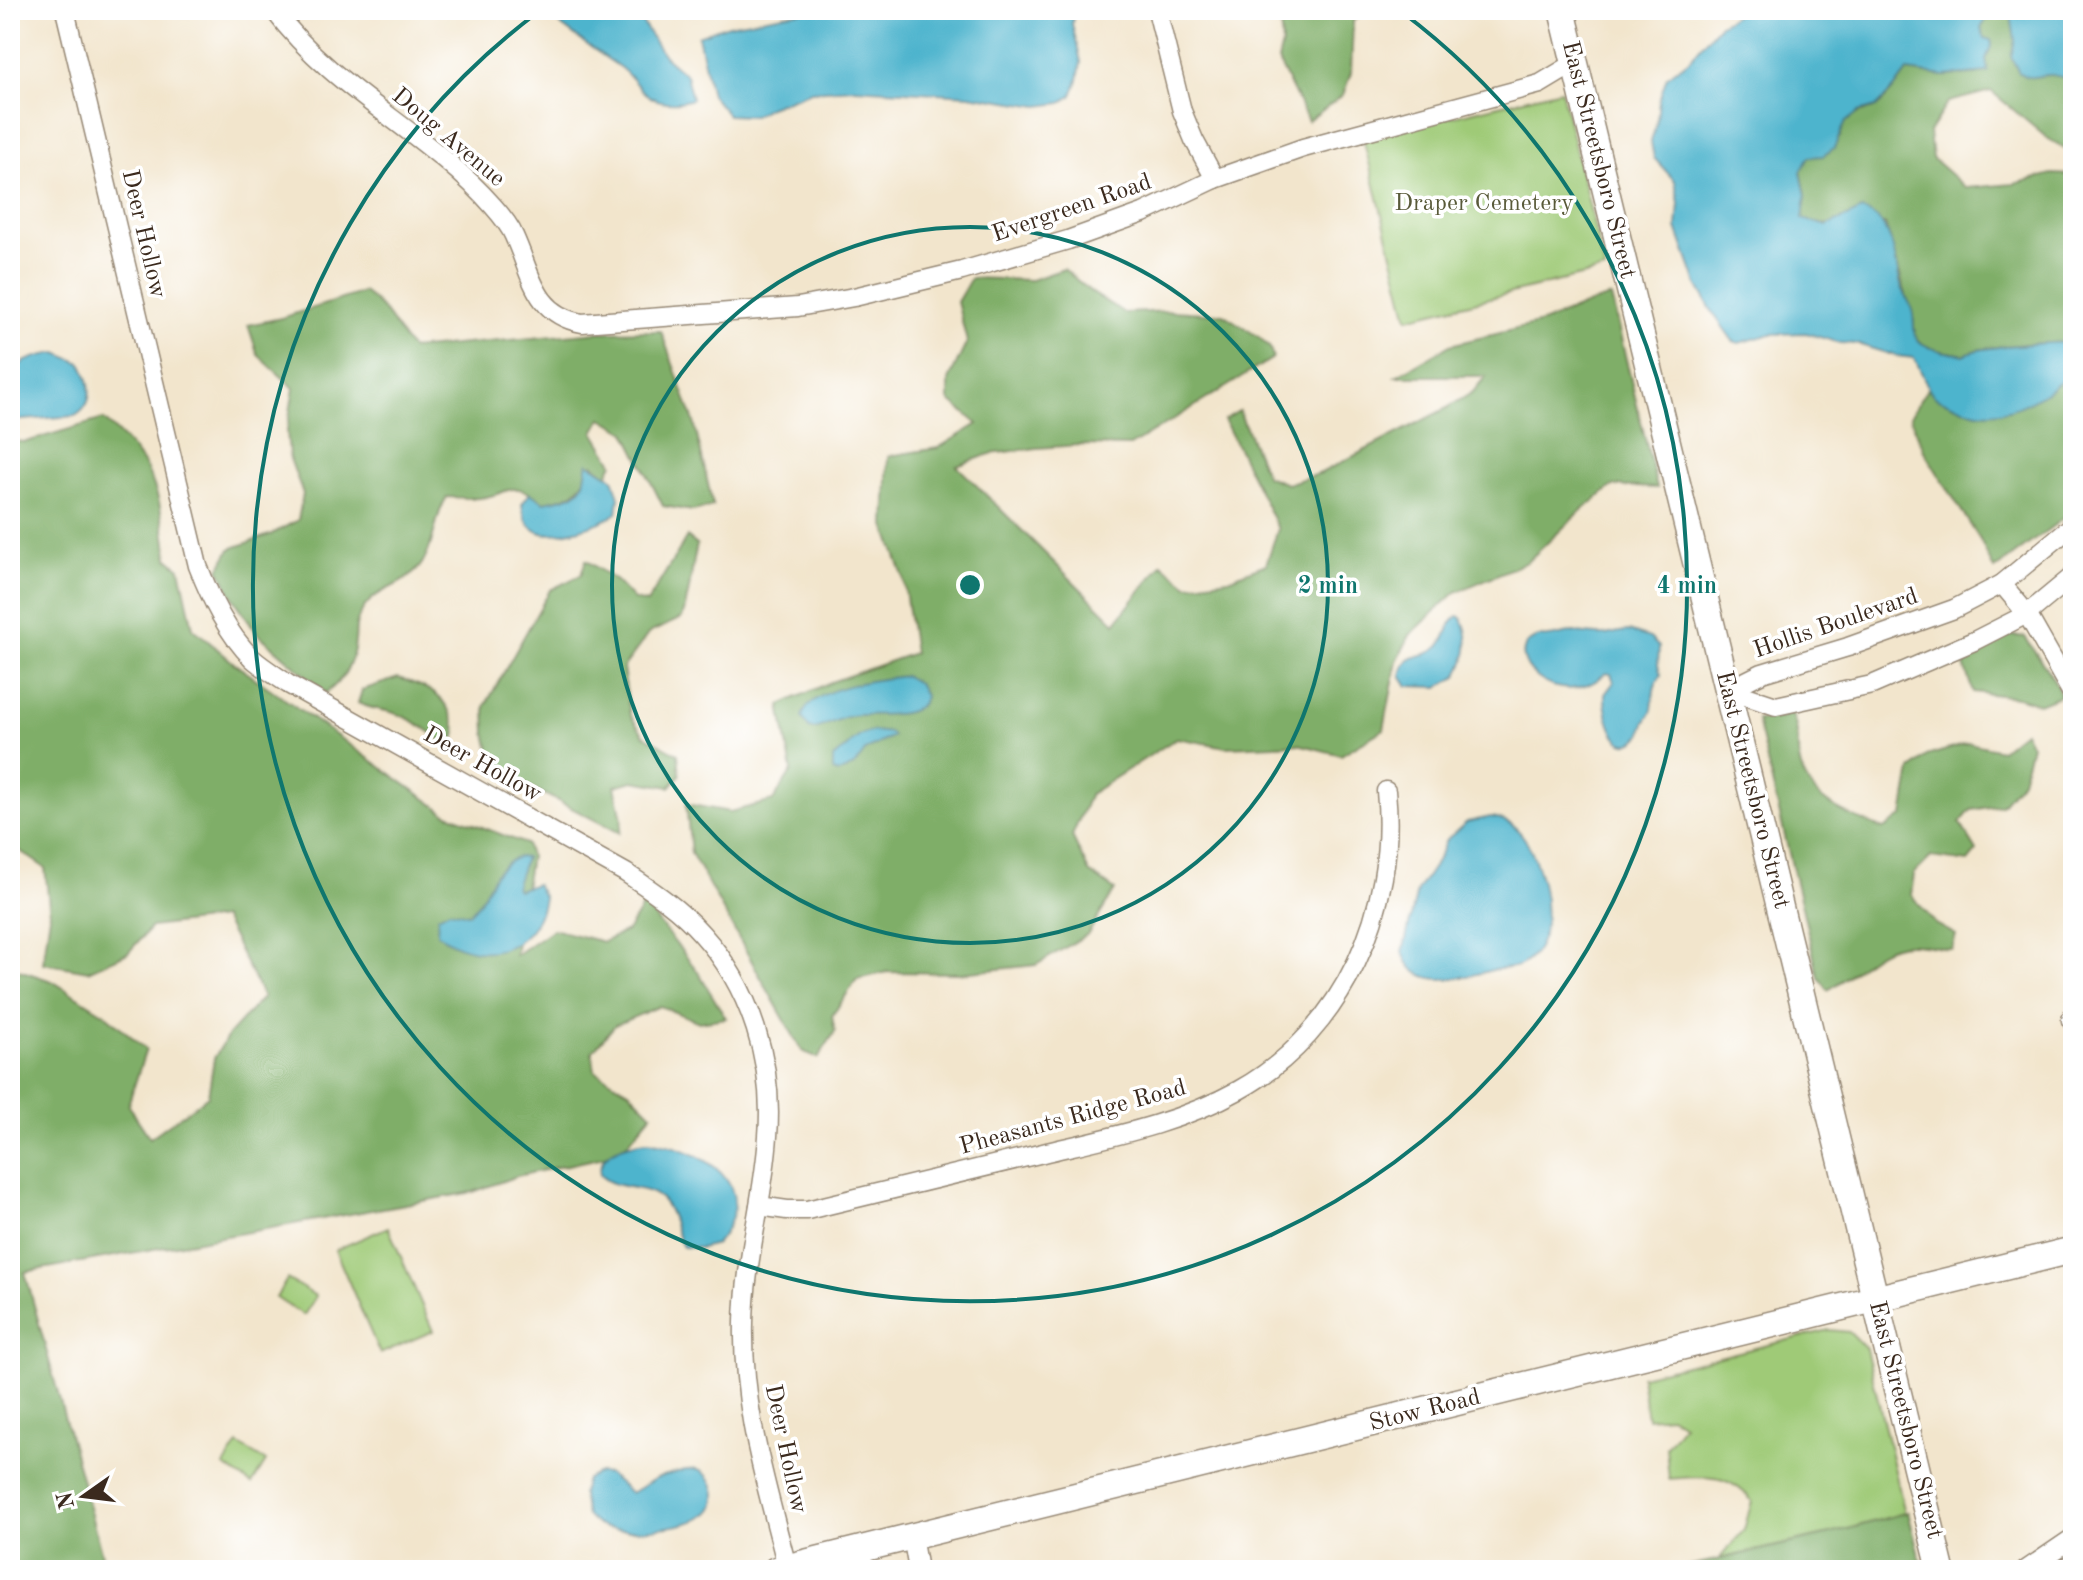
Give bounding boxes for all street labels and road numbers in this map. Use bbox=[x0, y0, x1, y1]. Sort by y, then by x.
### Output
street label: East Streetsboro Street bbox=[1557, 39, 1639, 281]
street label: Doug Avenue bbox=[387, 84, 509, 192]
street label: Deer Hollow bbox=[117, 167, 170, 301]
street label: Evergreen Road bbox=[989, 170, 1155, 248]
street label: Hollis Boulevard bbox=[1751, 585, 1921, 663]
street label: East Streetsboro Street bbox=[1711, 669, 1793, 911]
street label: Deer Hollow bbox=[419, 723, 546, 808]
street label: Pheasants Ridge Road bbox=[957, 1076, 1189, 1160]
street label: East Streetsboro Street bbox=[1864, 1299, 1946, 1541]
street label: Deer Hollow bbox=[760, 1382, 810, 1516]
street label: Stow Road bbox=[1367, 1386, 1483, 1436]

